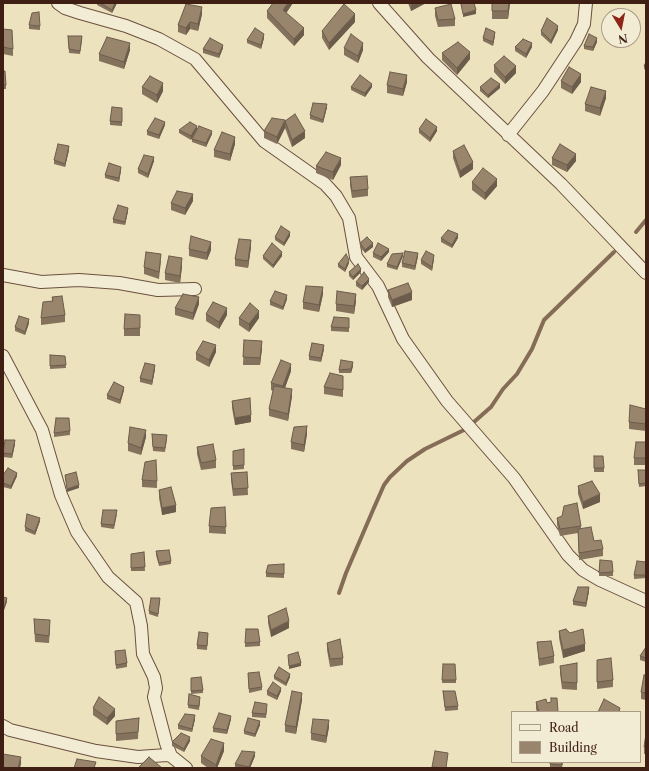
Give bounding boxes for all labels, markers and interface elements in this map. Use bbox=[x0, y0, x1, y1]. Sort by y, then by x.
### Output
north arrow bbox=[601, 8, 641, 48]
text: N bbox=[617, 31, 629, 47]
legend bbox=[511, 711, 641, 763]
text: Road bbox=[549, 720, 579, 735]
text: Building bbox=[549, 740, 597, 755]

